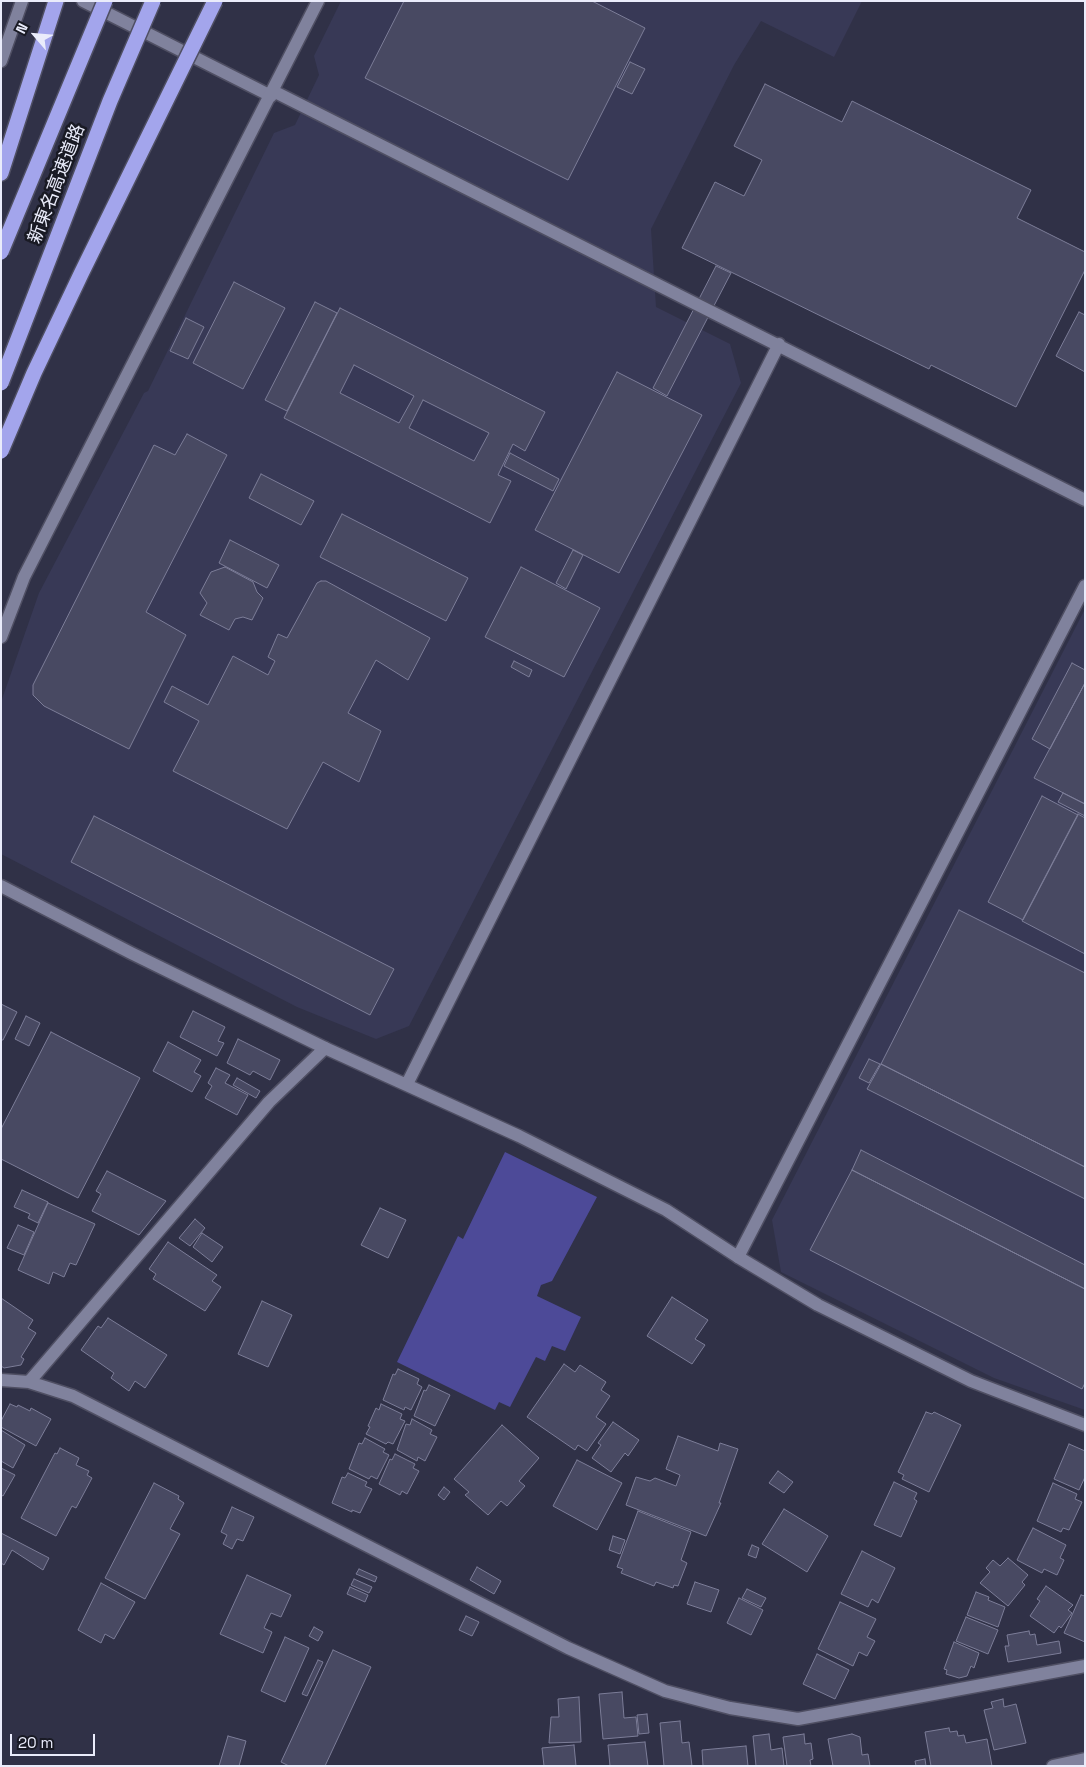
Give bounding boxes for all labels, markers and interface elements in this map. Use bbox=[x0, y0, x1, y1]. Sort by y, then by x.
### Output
north arrow bbox=[10, 10, 60, 60]
text: N bbox=[11, 20, 32, 36]
street label: 新東名高速道路 bbox=[24, 121, 90, 247]
scale bar bbox=[12, 1724, 98, 1756]
text: 20 m bbox=[18, 1733, 53, 1752]

